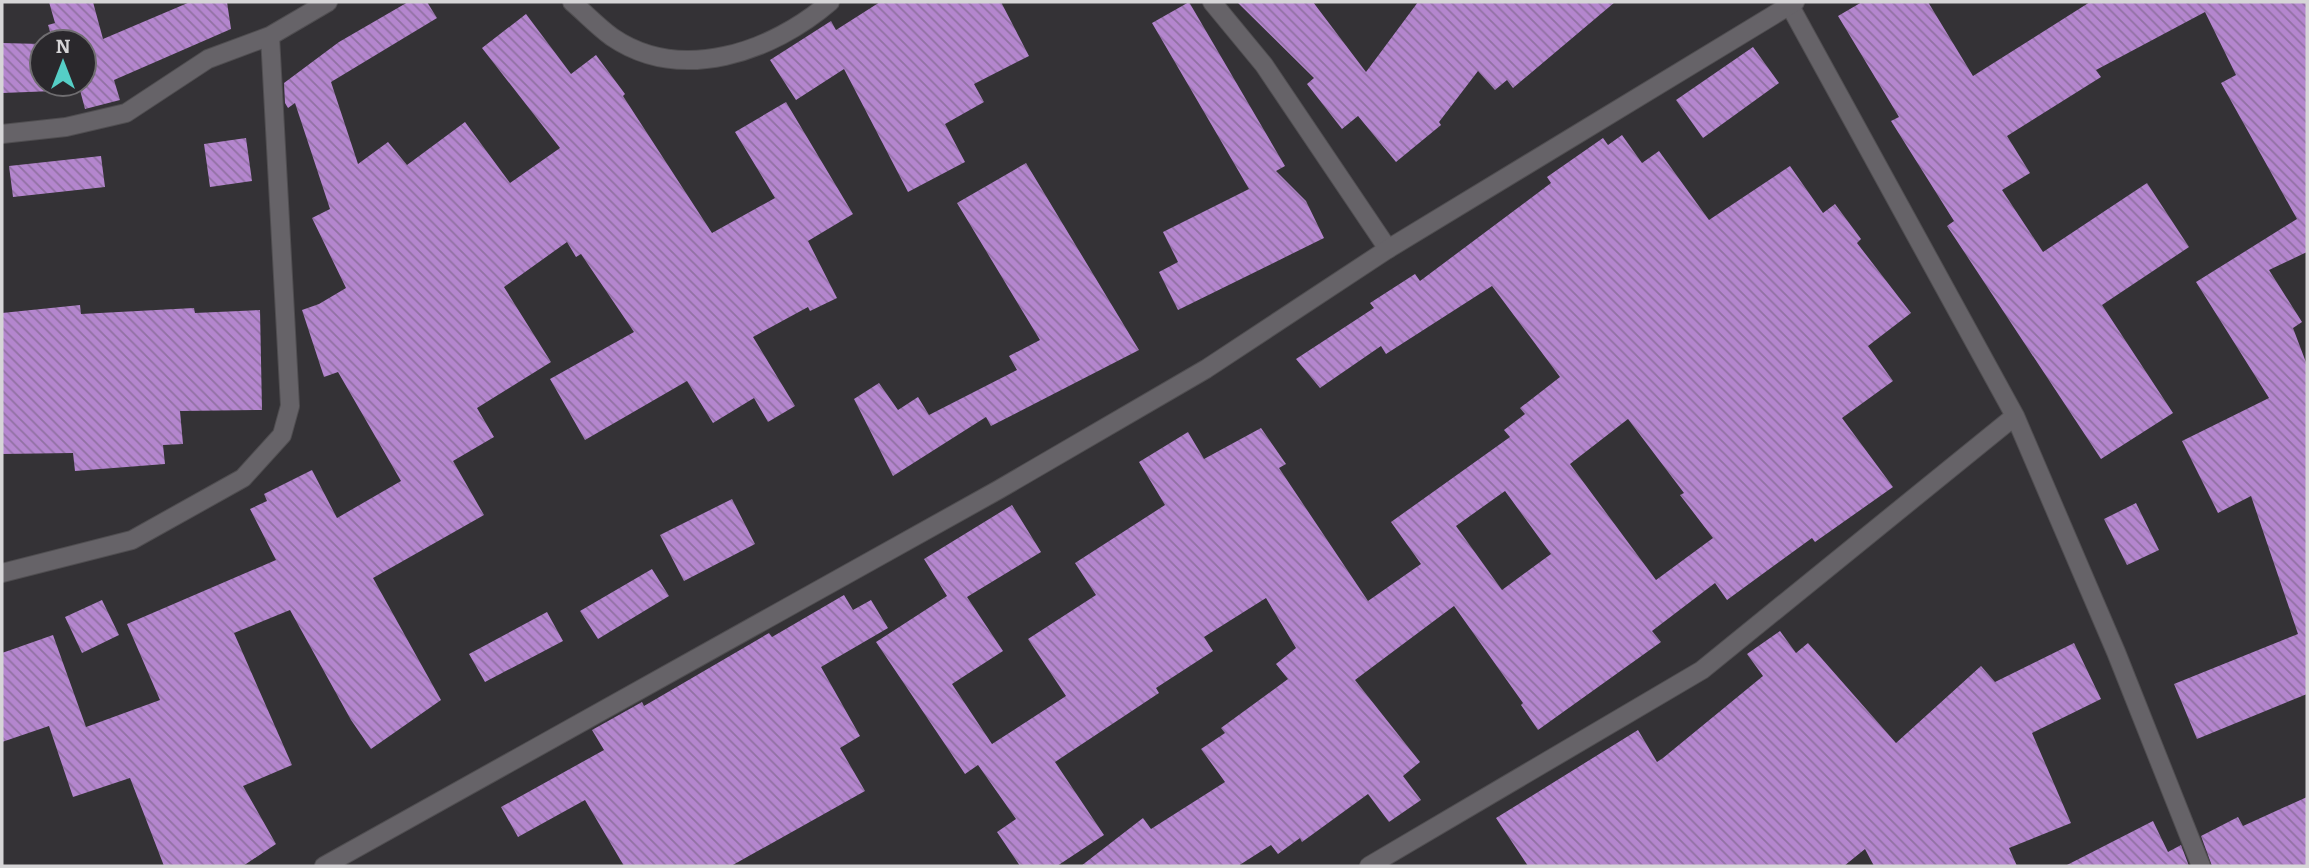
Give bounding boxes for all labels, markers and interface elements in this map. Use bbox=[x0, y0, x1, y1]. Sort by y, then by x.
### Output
north arrow bbox=[28, 28, 98, 98]
text: N bbox=[56, 35, 71, 58]

